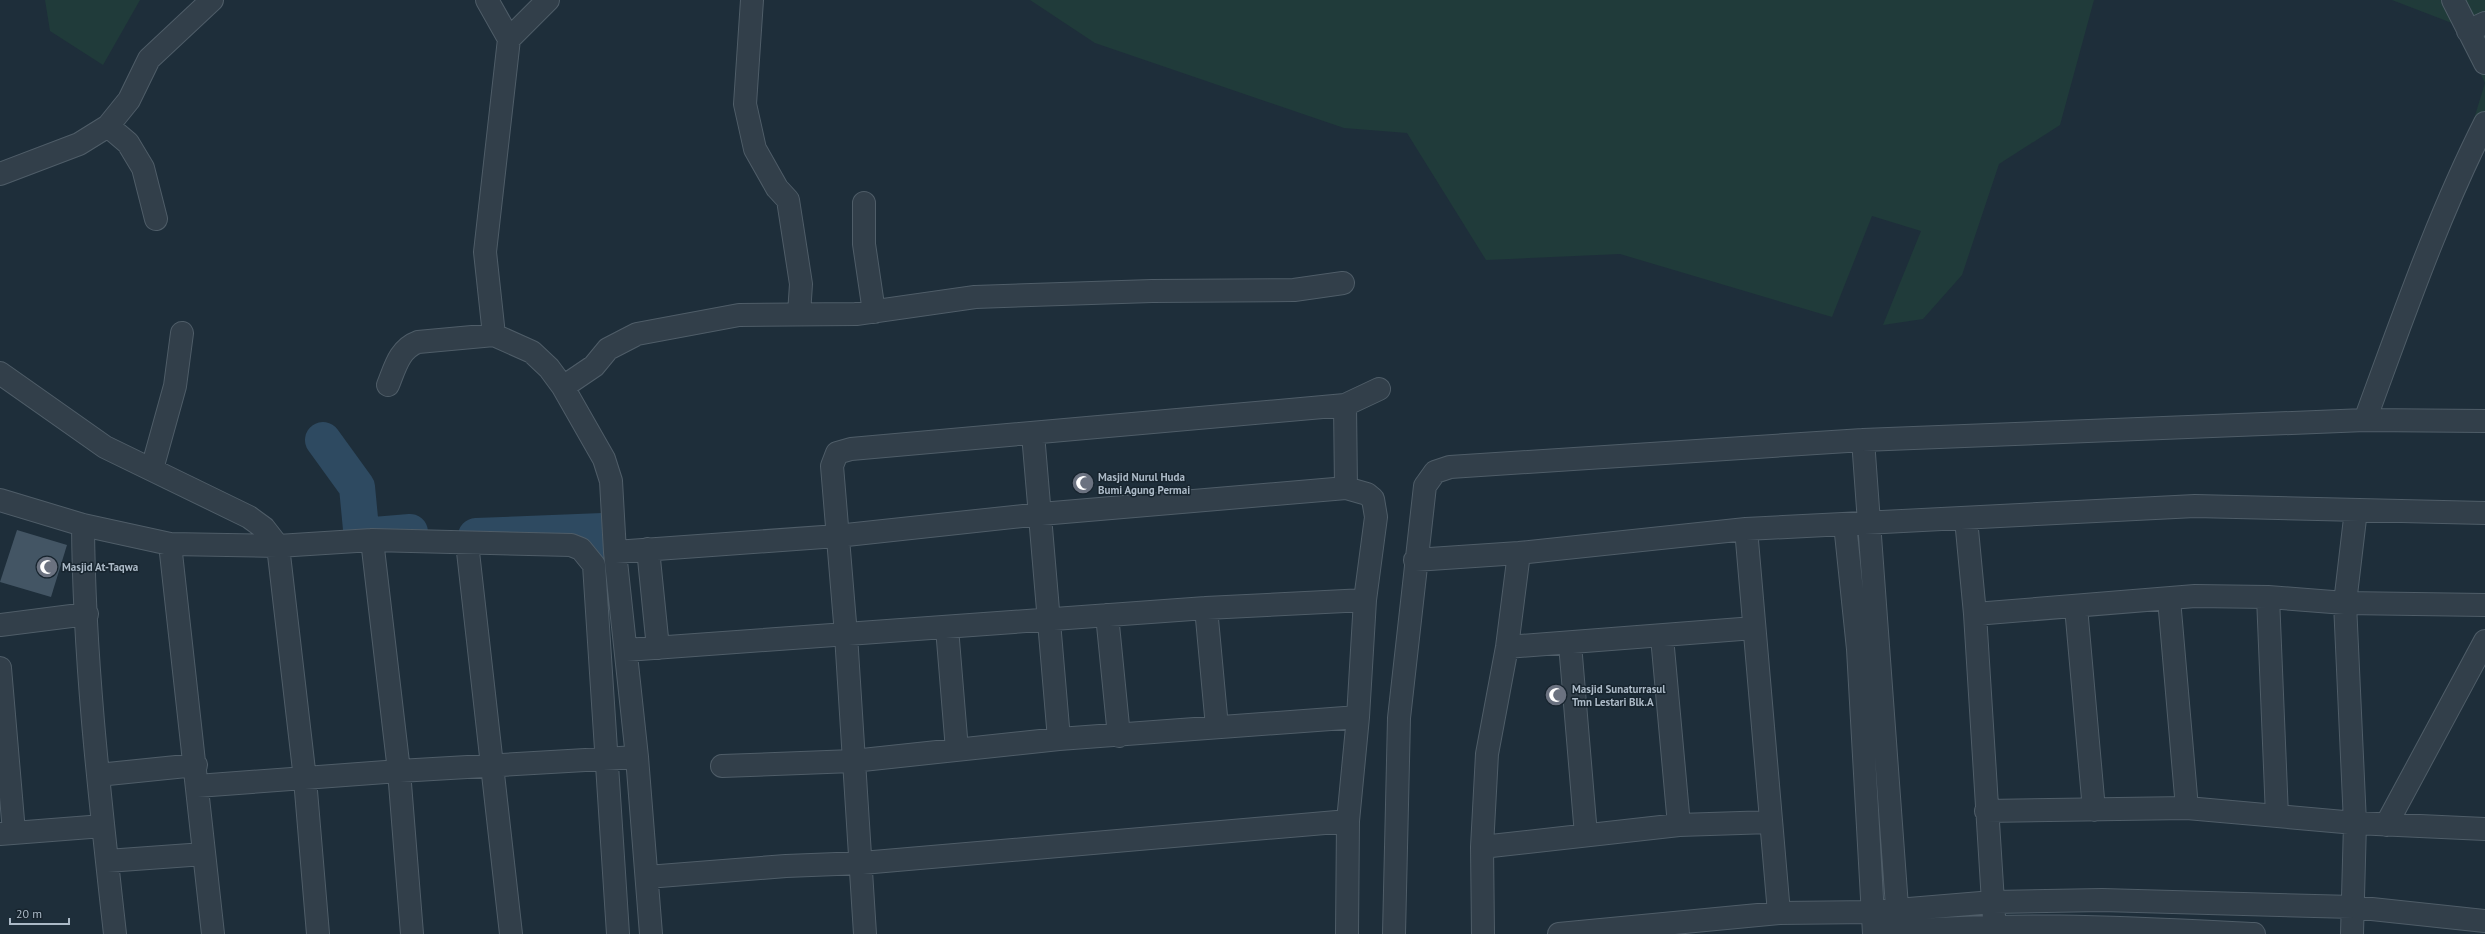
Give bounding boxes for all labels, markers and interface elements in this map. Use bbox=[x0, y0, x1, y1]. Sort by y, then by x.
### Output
mosque icon: Masjid Nurul Huda Bumi Agung Permai bbox=[1070, 470, 1096, 496]
place label: Masjid Nurul Huda Bumi Agung Permai bbox=[1098, 470, 1190, 497]
mosque icon: Masjid At-Taqwa bbox=[34, 554, 60, 580]
place label: Masjid At-Taqwa bbox=[62, 560, 138, 574]
mosque icon: Masjid Sunaturrasul Tmn Lestari Blk.A bbox=[1543, 682, 1569, 708]
place label: Masjid Sunaturrasul Tmn Lestari Blk.A bbox=[1572, 682, 1666, 709]
scale bar bbox=[10, 900, 69, 926]
text: 20 m bbox=[16, 906, 42, 921]

